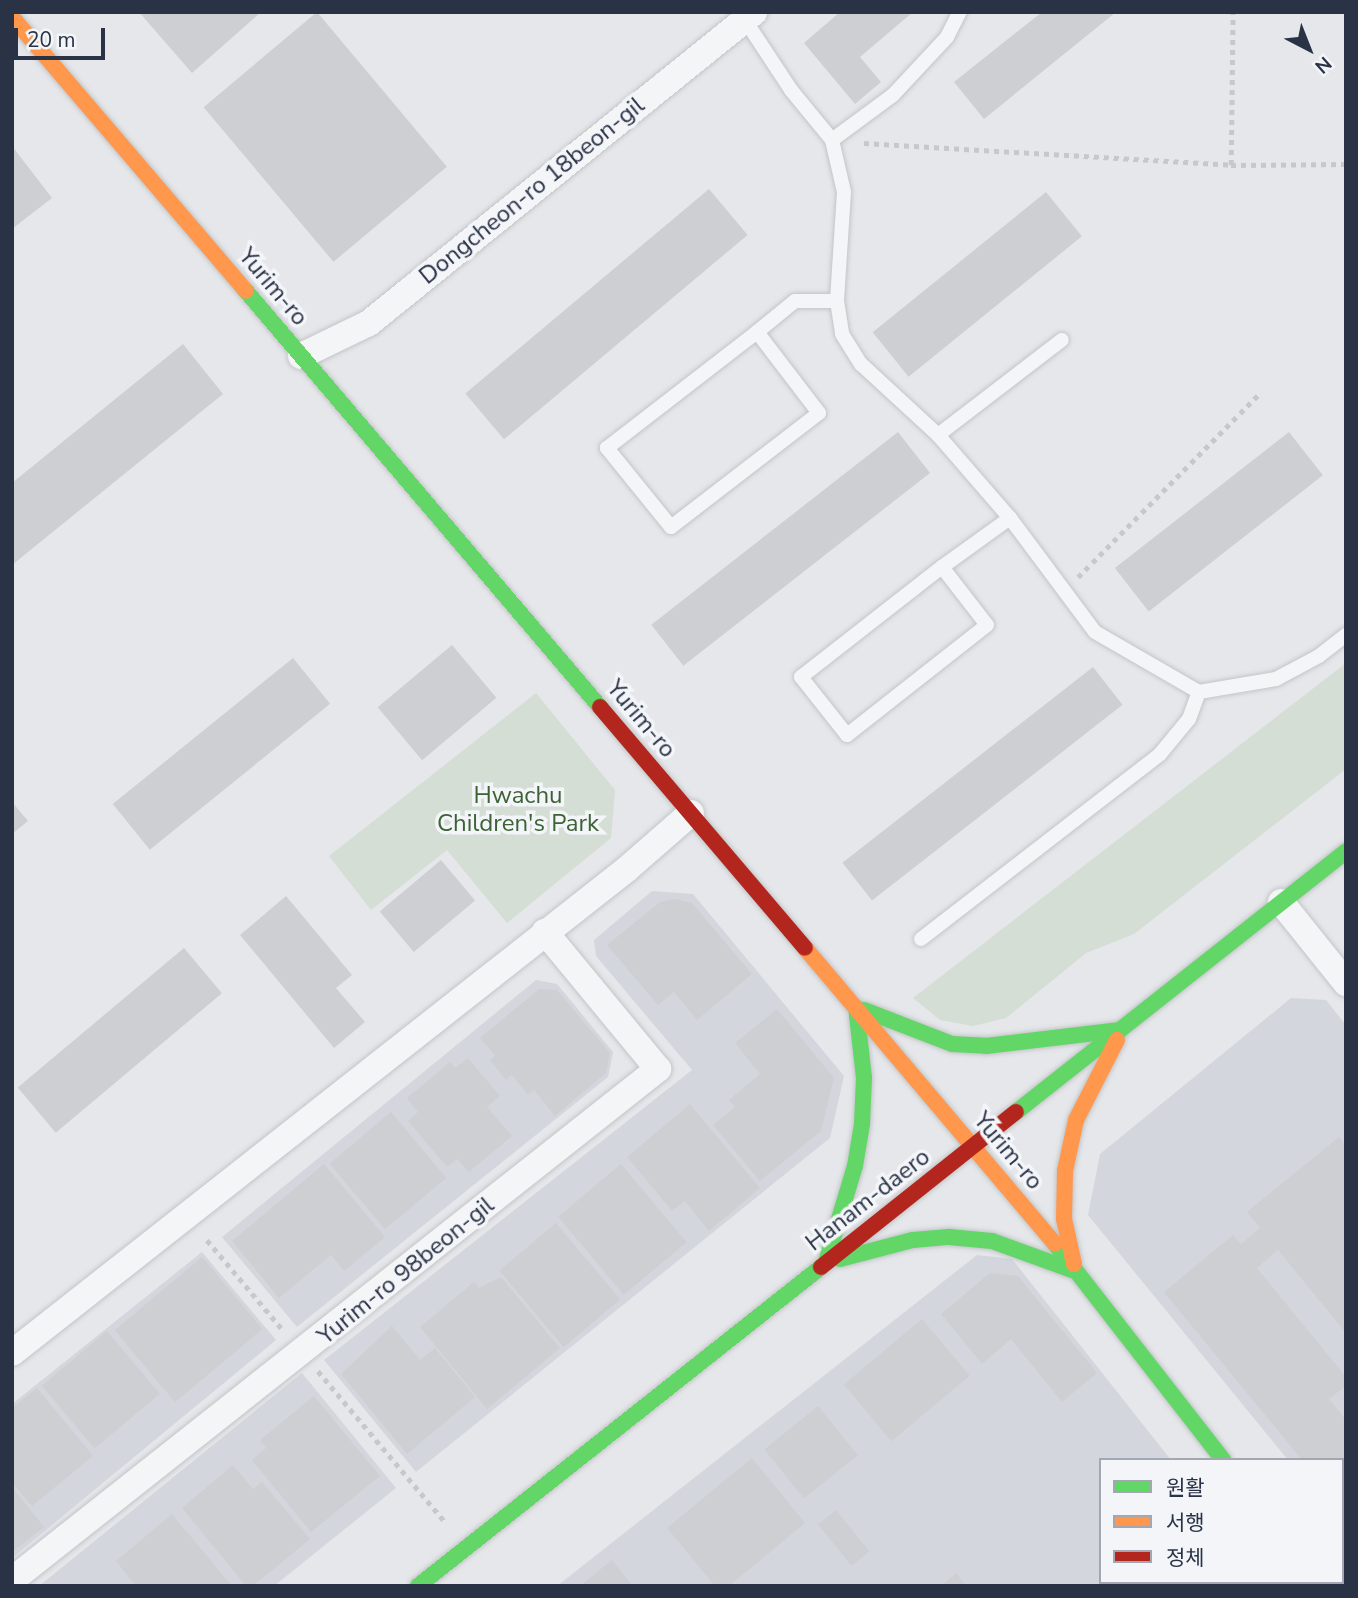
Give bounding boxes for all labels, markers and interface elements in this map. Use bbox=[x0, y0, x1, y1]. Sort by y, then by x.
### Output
scale bar bbox=[18, 14, 108, 58]
north arrow bbox=[1274, 14, 1344, 84]
text: 20 m bbox=[27, 26, 76, 54]
text: N bbox=[1309, 50, 1337, 79]
street label: Dongcheon-ro 18beon-gil bbox=[414, 91, 650, 291]
street label: Yurim-ro bbox=[232, 242, 314, 332]
street label: Yurim-ro bbox=[600, 674, 682, 764]
park label: Hwachu Children's Park bbox=[437, 782, 599, 838]
street label: Yurim-ro bbox=[967, 1106, 1049, 1196]
street label: Hanam-daero bbox=[800, 1143, 936, 1257]
street label: Yurim-ro 98beon-gil bbox=[312, 1191, 500, 1351]
legend bbox=[1099, 1458, 1344, 1584]
text: 원활 bbox=[1166, 1474, 1205, 1502]
text: 서행 bbox=[1166, 1509, 1205, 1537]
text: 정체 bbox=[1166, 1544, 1205, 1572]

